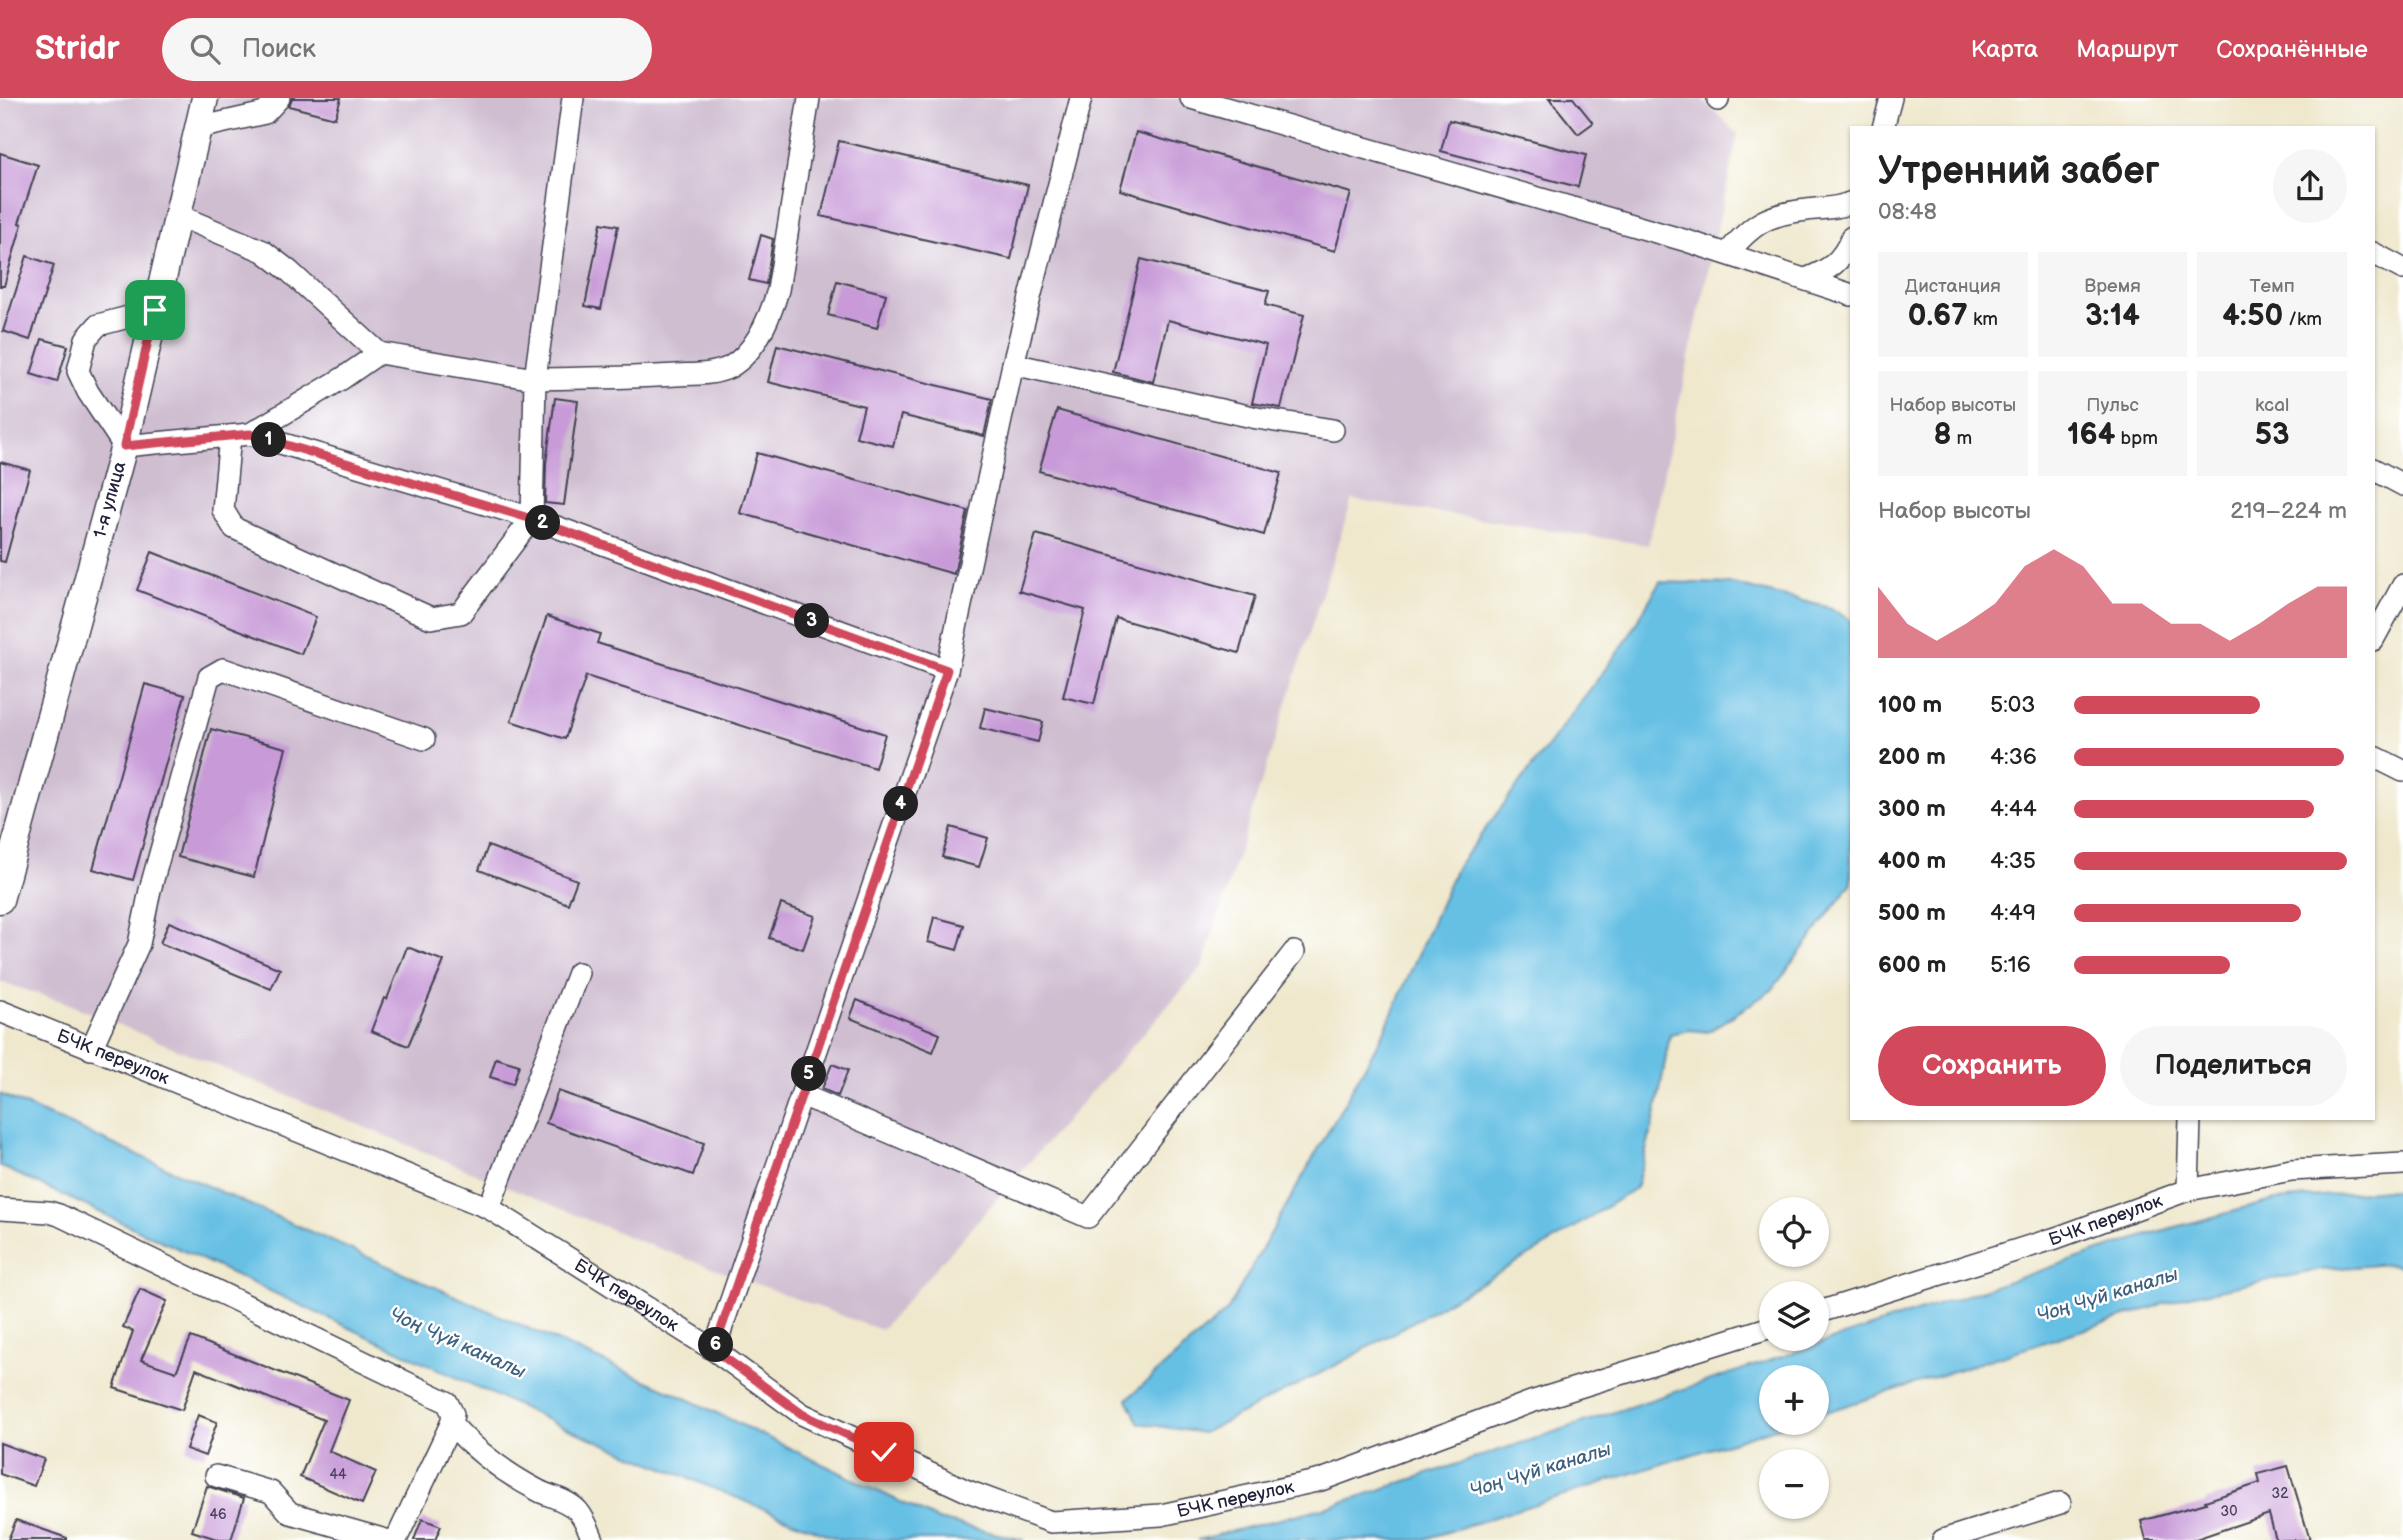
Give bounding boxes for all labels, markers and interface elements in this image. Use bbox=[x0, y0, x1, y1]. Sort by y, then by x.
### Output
search box bbox=[162, 18, 652, 81]
text: Stridr bbox=[35, 29, 120, 69]
icon: search bbox=[186, 30, 224, 68]
text: Поиск bbox=[242, 34, 316, 65]
text: Карта bbox=[1971, 35, 2038, 64]
text: Маршрут bbox=[2076, 35, 2178, 64]
text: Сохранённые bbox=[2216, 35, 2368, 64]
text: Утренний забег bbox=[1878, 149, 2160, 194]
button: share bbox=[2273, 149, 2347, 223]
text: 08:48 bbox=[1878, 198, 1937, 226]
text: Дистанция bbox=[1905, 275, 2001, 298]
text: Время bbox=[2084, 275, 2141, 298]
text: Темп bbox=[2250, 275, 2295, 298]
pin bbox=[125, 280, 185, 340]
icon: arrive bbox=[136, 291, 174, 329]
text: 0.67 bbox=[1908, 298, 1968, 334]
text: 3:14 bbox=[2085, 298, 2140, 334]
text: 4:50 bbox=[2222, 298, 2283, 334]
text: km bbox=[1968, 308, 1998, 331]
text: /km bbox=[2283, 308, 2322, 331]
text: Набор высоты bbox=[1890, 394, 2016, 417]
text: Пульс bbox=[2086, 394, 2139, 417]
text: kcal bbox=[2255, 394, 2289, 417]
text: 8 bbox=[1933, 417, 1951, 453]
text: 164 bbox=[2067, 417, 2115, 453]
text: 53 bbox=[2255, 417, 2290, 453]
pin: 1 bbox=[252, 422, 286, 458]
text: m bbox=[1951, 427, 1972, 450]
text: bpm bbox=[2115, 427, 2158, 450]
text: 1 bbox=[265, 428, 273, 451]
street label: 1-я улица bbox=[89, 459, 130, 540]
text: Набор высоты bbox=[1878, 497, 2031, 525]
text: 219–224 m bbox=[2230, 497, 2347, 525]
pin: 2 bbox=[526, 506, 560, 540]
text: 2 bbox=[537, 511, 548, 534]
pin: 3 bbox=[794, 603, 830, 638]
text: 3 bbox=[806, 609, 817, 632]
text: 100 m bbox=[1878, 691, 1942, 719]
text: 5:03 bbox=[1990, 691, 2036, 719]
text: 200 m bbox=[1878, 743, 1946, 771]
text: 4:36 bbox=[1990, 743, 2037, 771]
pin: 4 bbox=[884, 786, 918, 822]
text: 4 bbox=[895, 792, 906, 815]
text: 300 m bbox=[1878, 795, 1946, 823]
text: 4:44 bbox=[1990, 795, 2037, 823]
text: 400 m bbox=[1878, 847, 1946, 875]
text: 4:35 bbox=[1990, 847, 2036, 875]
text: 500 m bbox=[1878, 899, 1946, 927]
text: 4:49 bbox=[1990, 899, 2036, 927]
text: 600 m bbox=[1878, 951, 1946, 979]
text: 5:16 bbox=[1990, 951, 2031, 979]
street label: БЧК переулок bbox=[54, 1025, 173, 1089]
button: Сохранить bbox=[1878, 1026, 2106, 1106]
button: Поделиться bbox=[2120, 1026, 2347, 1106]
pin: 5 bbox=[792, 1056, 826, 1091]
text: 5 bbox=[803, 1062, 814, 1085]
street label: БЧК переулок bbox=[2046, 1190, 2166, 1251]
map controls bbox=[1759, 1197, 1829, 1519]
button: locate bbox=[1759, 1197, 1829, 1267]
street label: БЧК переулок bbox=[570, 1255, 683, 1336]
water label: Чоң Чүй каналы bbox=[2034, 1263, 2181, 1328]
button: layers bbox=[1759, 1281, 1829, 1351]
water label: Чоң Чүй каналы bbox=[386, 1303, 529, 1384]
pin: 6 bbox=[698, 1328, 734, 1362]
text: 6 bbox=[710, 1333, 721, 1356]
button: + bbox=[1759, 1365, 1829, 1435]
pin bbox=[854, 1422, 914, 1482]
icon: check bbox=[865, 1433, 903, 1471]
water label: Чоң Чүй каналы bbox=[1467, 1438, 1614, 1503]
button: − bbox=[1759, 1449, 1829, 1519]
house number: 44 bbox=[329, 1466, 347, 1483]
street label: БЧК переулок bbox=[1175, 1476, 1296, 1522]
house number: 32 bbox=[2272, 1485, 2289, 1502]
house number: 30 bbox=[2221, 1503, 2237, 1520]
house number: 46 bbox=[209, 1506, 227, 1523]

